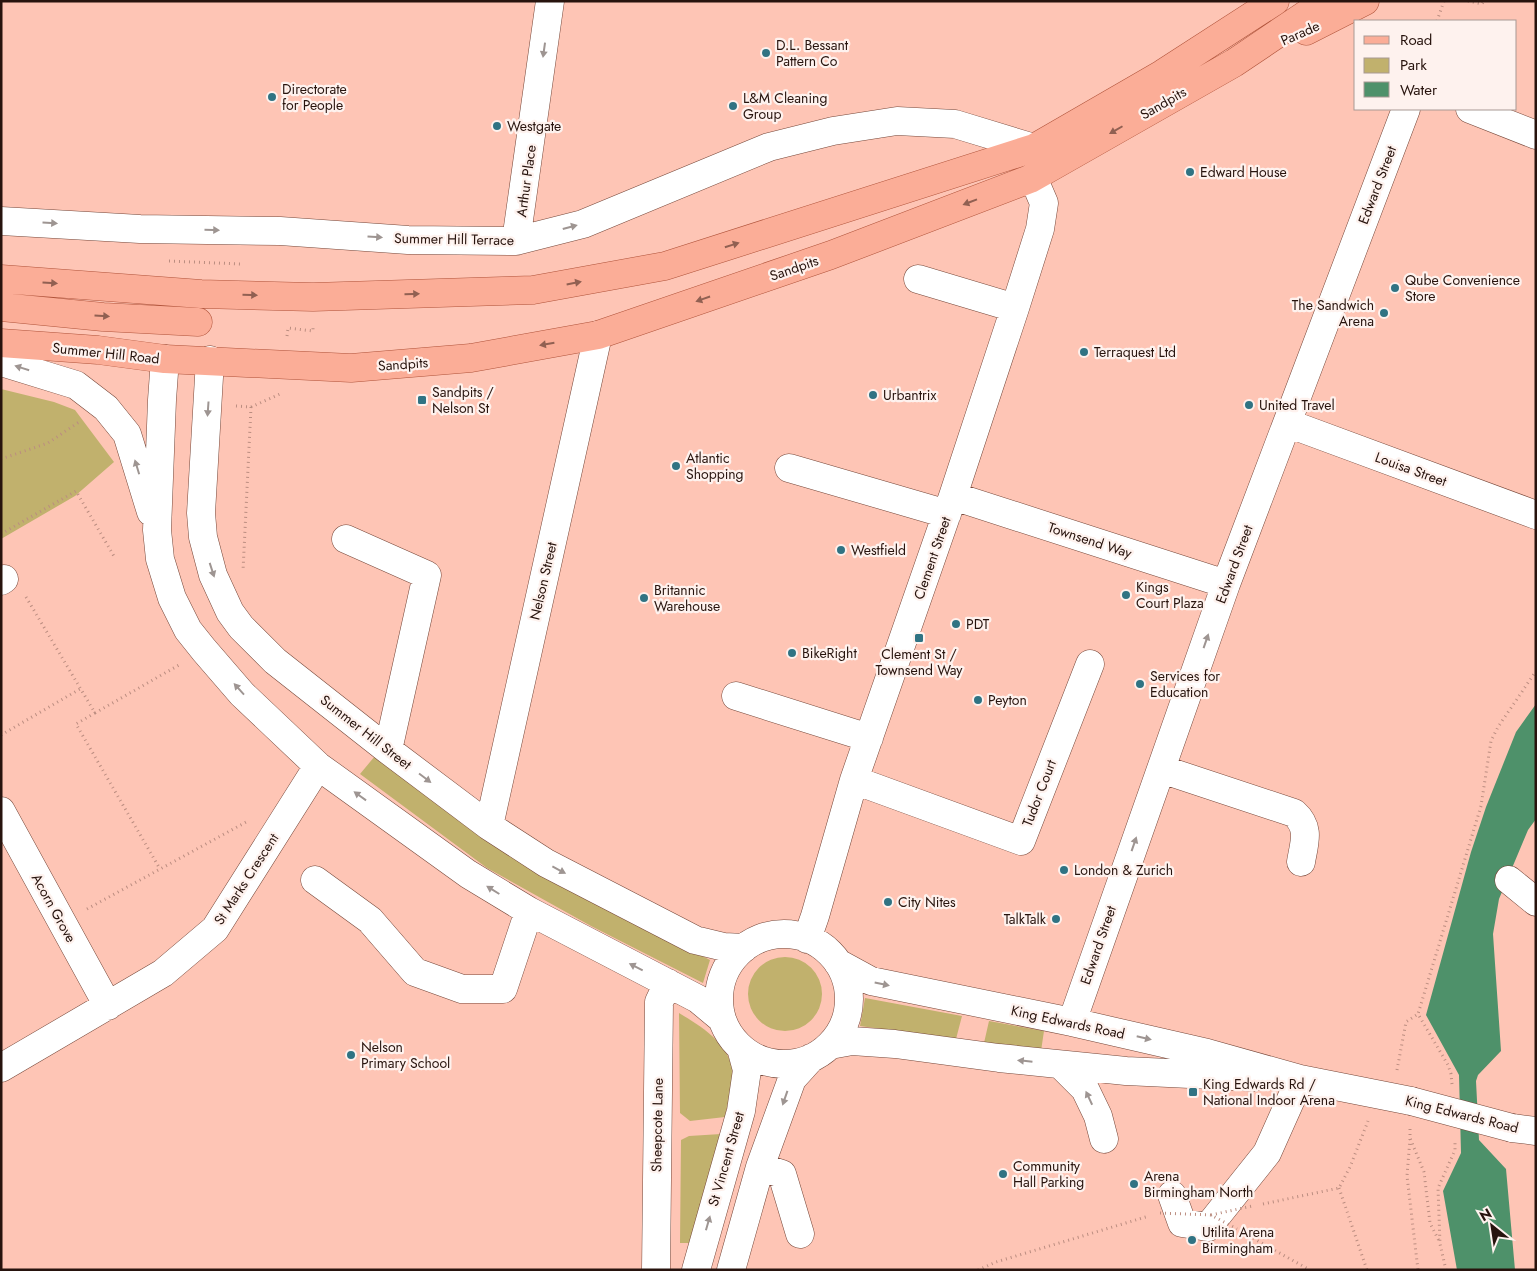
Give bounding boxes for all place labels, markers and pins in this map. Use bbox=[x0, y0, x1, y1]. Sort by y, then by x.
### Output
place label: D.L. Bessant Pattern Co bbox=[776, 35, 849, 71]
marker: D.L. Bessant Pattern Co bbox=[760, 47, 772, 59]
place label: Directorate for People bbox=[282, 79, 347, 115]
place label: L&M Cleaning Group bbox=[743, 88, 827, 124]
marker: Directorate for People bbox=[266, 91, 278, 103]
marker: L&M Cleaning Group bbox=[727, 100, 739, 112]
place label: Westgate bbox=[507, 116, 561, 136]
marker: Westgate bbox=[491, 120, 503, 132]
place label: Edward House bbox=[1200, 162, 1287, 182]
marker: Edward House bbox=[1184, 166, 1196, 178]
place label: Qube Convenience Store bbox=[1405, 270, 1520, 306]
marker: Qube Convenience Store bbox=[1389, 282, 1401, 294]
place label: The Sandwich Arena bbox=[1292, 295, 1374, 331]
marker: The Sandwich Arena bbox=[1378, 307, 1390, 319]
place label: Terraquest Ltd bbox=[1094, 342, 1176, 362]
marker: Terraquest Ltd bbox=[1078, 346, 1090, 358]
place label: Sandpits / Nelson St bbox=[432, 382, 494, 418]
place label: Urbantrix bbox=[883, 385, 936, 405]
marker: Urbantrix bbox=[867, 389, 879, 401]
marker: Sandpits / Nelson St bbox=[416, 394, 428, 406]
place label: United Travel bbox=[1259, 395, 1335, 415]
marker: United Travel bbox=[1243, 399, 1255, 411]
place label: Atlantic Shopping bbox=[686, 448, 744, 484]
marker: Atlantic Shopping bbox=[670, 460, 682, 472]
place label: Westfield bbox=[851, 540, 906, 560]
marker: Westfield bbox=[835, 544, 847, 556]
place label: Kings Court Plaza bbox=[1136, 577, 1204, 613]
place label: Britannic Warehouse bbox=[654, 580, 720, 616]
marker: Kings Court Plaza bbox=[1120, 589, 1132, 601]
marker: Britannic Warehouse bbox=[638, 592, 650, 604]
place label: PDT bbox=[966, 614, 990, 634]
marker: PDT bbox=[950, 618, 962, 630]
marker: Clement St / Townsend Way bbox=[913, 632, 925, 644]
place label: BikeRight bbox=[802, 643, 857, 663]
place label: Clement St / Townsend Way bbox=[875, 644, 963, 680]
marker: BikeRight bbox=[786, 647, 798, 659]
place label: Services for Education bbox=[1150, 666, 1220, 702]
marker: Services for Education bbox=[1134, 678, 1146, 690]
place label: Peyton bbox=[988, 690, 1027, 710]
marker: Peyton bbox=[972, 694, 984, 706]
place label: London & Zurich bbox=[1074, 860, 1173, 880]
marker: London & Zurich bbox=[1058, 864, 1070, 876]
place label: City Nites bbox=[898, 892, 956, 912]
marker: City Nites bbox=[882, 896, 894, 908]
place label: TalkTalk bbox=[1004, 909, 1047, 929]
marker: TalkTalk bbox=[1050, 913, 1062, 925]
place label: Nelson Primary School bbox=[361, 1037, 450, 1073]
marker: Nelson Primary School bbox=[345, 1049, 357, 1061]
place label: King Edwards Rd / National Indoor Arena bbox=[1203, 1074, 1335, 1110]
marker: King Edwards Rd / National Indoor Arena bbox=[1187, 1086, 1199, 1098]
place label: Community Hall Parking bbox=[1013, 1156, 1084, 1192]
place label: Arena Birmingham North bbox=[1144, 1166, 1253, 1202]
marker: Community Hall Parking bbox=[997, 1168, 1009, 1180]
marker: Arena Birmingham North bbox=[1128, 1178, 1140, 1190]
place label: Utilita Arena Birmingham bbox=[1202, 1222, 1274, 1258]
marker: Utilita Arena Birmingham bbox=[1186, 1234, 1198, 1246]

